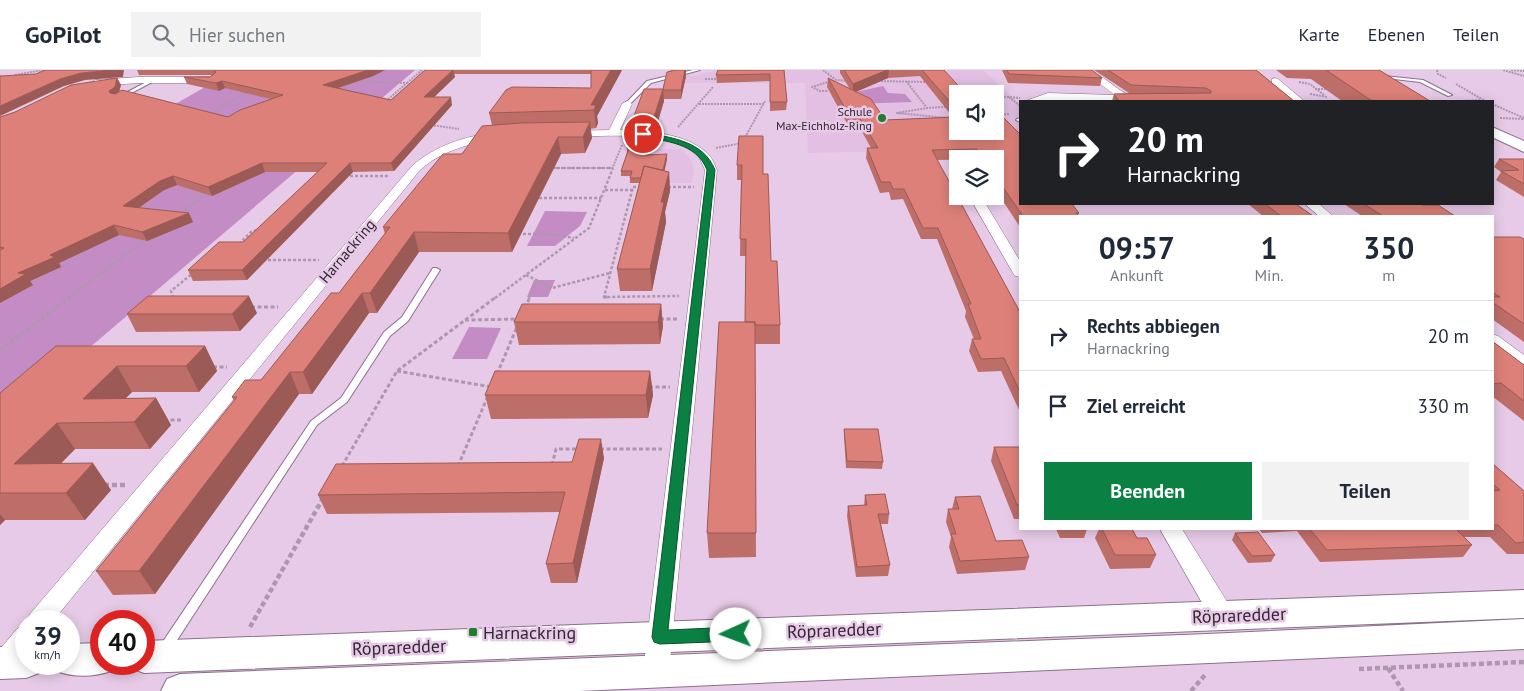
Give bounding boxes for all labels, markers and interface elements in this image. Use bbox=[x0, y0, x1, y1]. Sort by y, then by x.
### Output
search box bbox=[131, 12, 481, 57]
text: GoPilot bbox=[25, 19, 101, 50]
icon: search bbox=[149, 21, 177, 49]
text: Hier suchen bbox=[189, 23, 285, 47]
text: Karte bbox=[1299, 23, 1340, 46]
text: Ebenen bbox=[1368, 23, 1425, 46]
text: Teilen bbox=[1453, 23, 1499, 46]
map controls bbox=[949, 85, 1004, 205]
button: sound bbox=[949, 85, 1004, 140]
place label: Schule Max-Eichholz-Ring bbox=[776, 104, 872, 133]
marker: Schule Max-Eichholz-Ring bbox=[876, 112, 888, 124]
pin bbox=[622, 113, 664, 155]
text: 20 m bbox=[1127, 116, 1204, 162]
icon: arrive bbox=[629, 120, 657, 148]
icon: right bbox=[1044, 120, 1109, 185]
button: layers bbox=[949, 150, 1004, 205]
text: Harnackring bbox=[1127, 160, 1241, 188]
street label: Harnackring bbox=[315, 215, 379, 287]
text: 09:57 bbox=[1099, 228, 1175, 267]
text: 1 bbox=[1261, 228, 1278, 267]
text: 350 bbox=[1363, 228, 1414, 267]
text: Ankunft bbox=[1110, 265, 1163, 285]
text: Min. bbox=[1254, 265, 1284, 285]
text: m bbox=[1382, 265, 1395, 285]
text: Rechts abbiegen bbox=[1087, 314, 1220, 338]
icon: right bbox=[1044, 322, 1072, 350]
text: 20 m bbox=[1428, 324, 1469, 348]
text: Harnackring bbox=[1087, 338, 1170, 358]
icon: arrive bbox=[1044, 392, 1072, 420]
text: Ziel erreicht bbox=[1087, 394, 1185, 418]
text: 330 m bbox=[1417, 394, 1469, 418]
button: Beenden bbox=[1044, 462, 1252, 520]
button: Teilen bbox=[1262, 462, 1469, 520]
street label: Röpraredder bbox=[1192, 602, 1286, 628]
position arrow bbox=[709, 607, 761, 659]
speed limit sign: 40 bbox=[90, 610, 155, 675]
street label: Röpraredder bbox=[787, 617, 881, 643]
text: 39 bbox=[33, 620, 62, 652]
place label: Harnackring bbox=[483, 621, 576, 644]
marker: Harnackring bbox=[467, 626, 479, 638]
street label: Röpraredder bbox=[352, 634, 446, 660]
text: km/h bbox=[34, 647, 61, 662]

